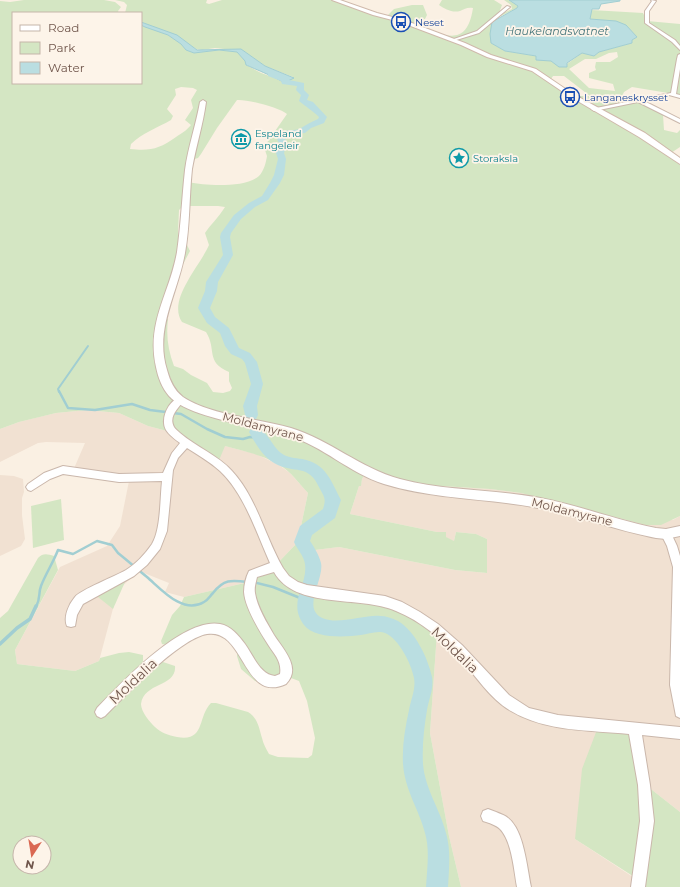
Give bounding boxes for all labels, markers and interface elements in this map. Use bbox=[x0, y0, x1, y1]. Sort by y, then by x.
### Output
bus stop icon: Neset bbox=[390, 11, 412, 33]
legend bbox=[12, 12, 142, 84]
place label: Neset bbox=[415, 16, 444, 29]
text: Road bbox=[48, 20, 79, 35]
water label: Haukelandsvatnet bbox=[505, 24, 609, 38]
text: Park bbox=[48, 40, 76, 55]
text: Water bbox=[48, 60, 85, 75]
bus stop icon: Langaneskrysset bbox=[559, 86, 581, 108]
place label: Langaneskrysset bbox=[584, 91, 668, 104]
place label: Espeland fangeleir bbox=[255, 127, 301, 152]
museum icon: Espeland fangeleir bbox=[230, 128, 252, 150]
place icon: Storaksla bbox=[448, 147, 470, 169]
place label: Storaksla bbox=[473, 152, 518, 165]
street label: Moldamyrane bbox=[221, 409, 305, 445]
street label: Moldamyrane bbox=[530, 494, 614, 529]
street label: Moldalia bbox=[427, 623, 483, 677]
street label: Moldalia bbox=[105, 654, 161, 708]
north arrow bbox=[12, 835, 52, 875]
text: N bbox=[24, 857, 36, 873]

